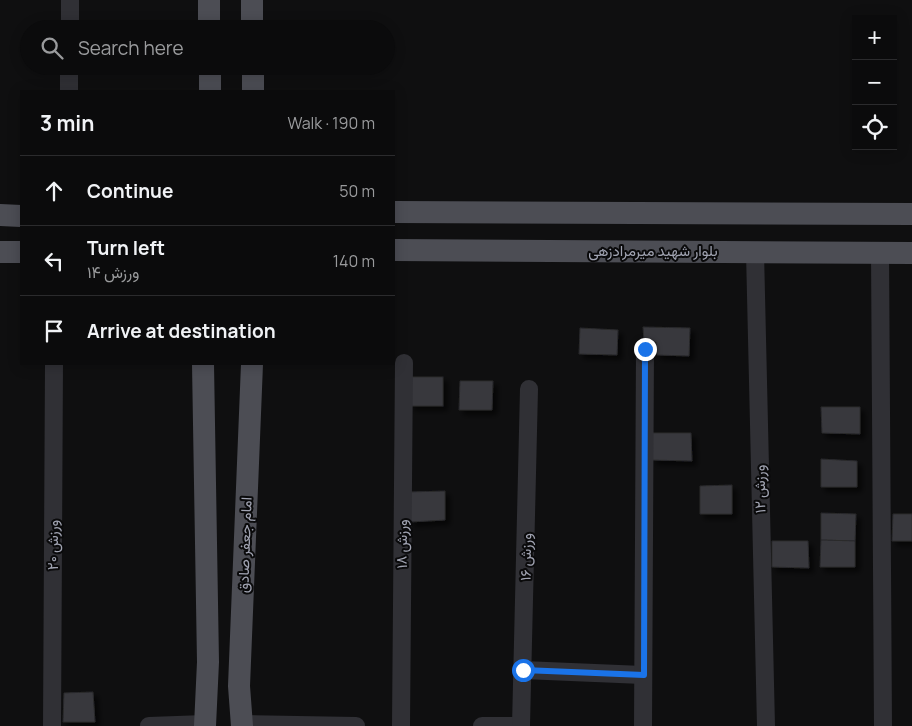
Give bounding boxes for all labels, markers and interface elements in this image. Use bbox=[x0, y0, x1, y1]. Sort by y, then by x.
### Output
map controls bbox=[852, 15, 897, 150]
button: + bbox=[852, 15, 897, 60]
search box bbox=[20, 20, 395, 75]
icon: search bbox=[38, 34, 66, 62]
text: Search here bbox=[78, 35, 184, 61]
button: − bbox=[852, 60, 897, 105]
button: locate bbox=[852, 105, 897, 150]
text: 3 min bbox=[40, 109, 94, 137]
text: Walk · 190 m bbox=[287, 112, 375, 134]
icon: ahead bbox=[40, 177, 68, 205]
text: Continue bbox=[87, 178, 173, 204]
text: 50 m bbox=[339, 180, 375, 202]
text: Turn left bbox=[87, 235, 165, 261]
street label: بلوار شهید میرمرادزهی bbox=[588, 240, 718, 261]
icon: left bbox=[40, 247, 68, 275]
text: 140 m bbox=[333, 250, 375, 272]
text: ورزش ۱۴ bbox=[87, 261, 139, 283]
icon: arrive bbox=[40, 317, 68, 345]
text: Arrive at destination bbox=[87, 318, 276, 344]
route end bbox=[634, 338, 657, 361]
street label: ورزش ۱۲ bbox=[749, 465, 770, 513]
street label: امام جعفر صادق bbox=[232, 497, 257, 593]
street label: ورزش ۱۸ bbox=[391, 519, 412, 569]
street label: ورزش ۲۰ bbox=[42, 520, 63, 570]
street label: ورزش ۱۶ bbox=[515, 533, 536, 581]
route start bbox=[512, 659, 535, 682]

